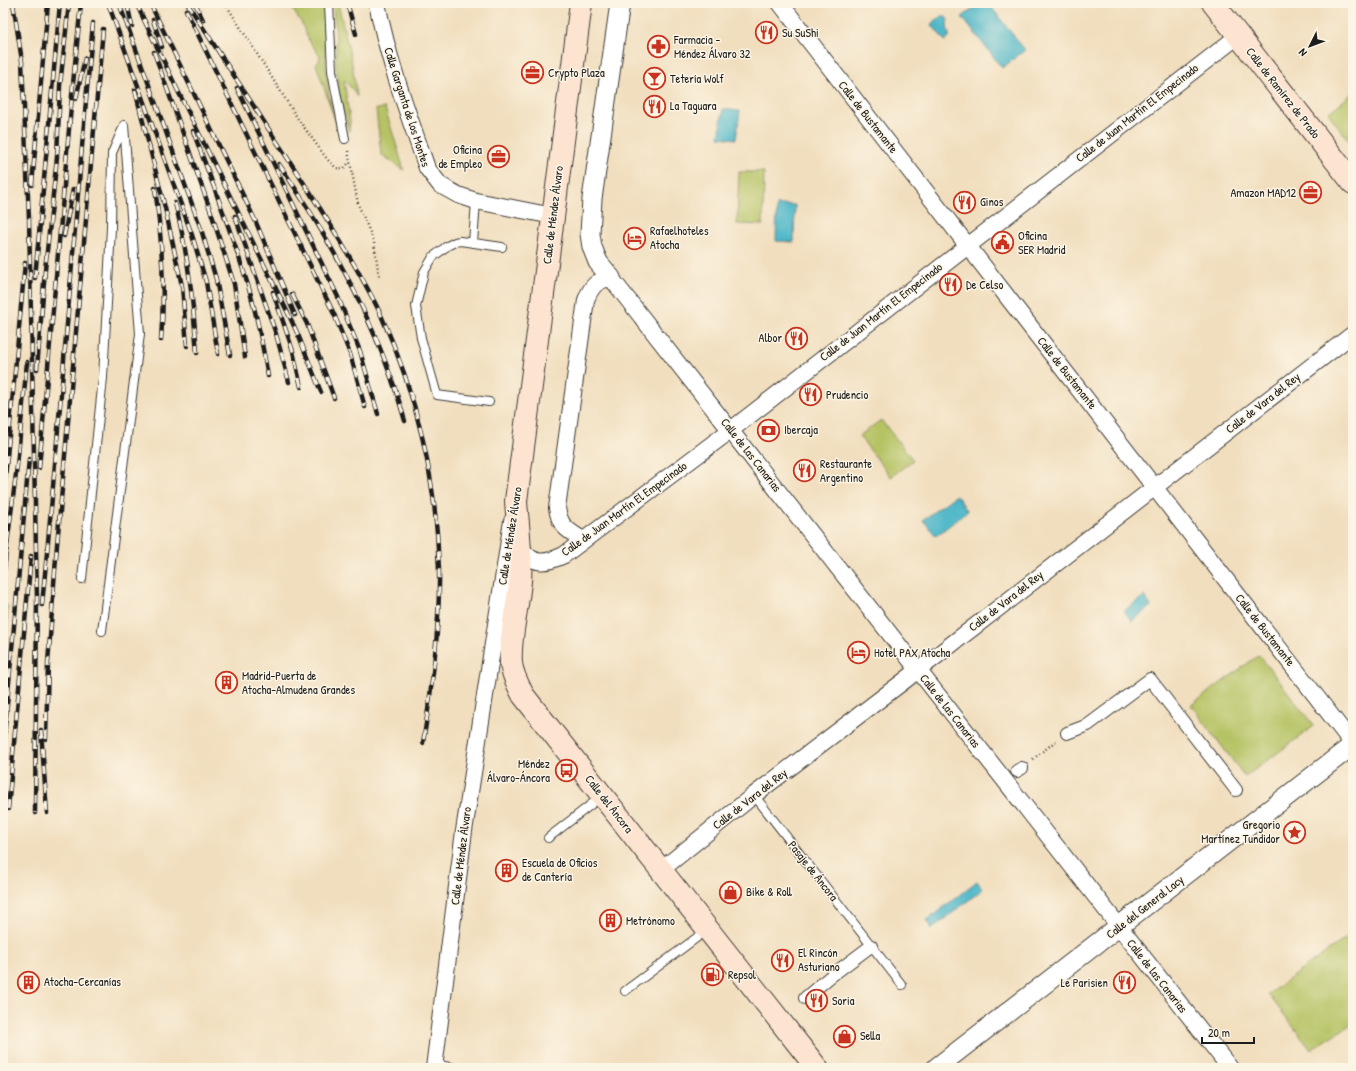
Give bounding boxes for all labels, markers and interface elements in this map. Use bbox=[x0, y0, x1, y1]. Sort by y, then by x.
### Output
restaurant icon: Su SuShi bbox=[753, 20, 779, 46]
place label: Su SuShi bbox=[782, 24, 819, 41]
north arrow bbox=[1290, 26, 1330, 66]
place label: Farmacia - Méndez Álvaro 32 bbox=[673, 31, 751, 62]
pharmacy icon: Farmacia - Méndez Álvaro 32 bbox=[646, 34, 672, 60]
street label: Calle de Ramírez de Prado bbox=[1242, 44, 1324, 142]
street label: Calle Garganta de los Montes bbox=[380, 45, 435, 169]
text: N bbox=[1295, 46, 1310, 60]
street label: Calle de Juan Martín El Empecinado bbox=[1072, 59, 1202, 166]
office icon: Crypto Plaza bbox=[520, 60, 546, 86]
place label: Crypto Plaza bbox=[548, 64, 605, 81]
bar icon: Tetería Wolf bbox=[642, 66, 668, 92]
place label: Tetería Wolf bbox=[670, 70, 724, 87]
street label: Calle de Bustamante bbox=[835, 77, 902, 157]
restaurant icon: La Taguara bbox=[641, 93, 667, 119]
place label: La Taguara bbox=[670, 97, 717, 114]
place label: Oficina de Empleo bbox=[438, 141, 482, 172]
office icon: Oficina de Empleo bbox=[485, 144, 511, 170]
street label: Calle de Méndez Álvaro bbox=[538, 165, 567, 265]
office icon: Amazon MAD12 bbox=[1298, 180, 1324, 206]
place label: Amazon MAD12 bbox=[1230, 184, 1296, 201]
restaurant icon: Ginos bbox=[952, 189, 978, 215]
place label: Ginos bbox=[980, 193, 1004, 210]
place label: Rafaelhoteles Atocha bbox=[650, 222, 709, 253]
hotel icon: Rafaelhoteles Atocha bbox=[622, 225, 648, 251]
place label: Oficina SER Madrid bbox=[1018, 227, 1066, 258]
public building icon: Oficina SER Madrid bbox=[989, 230, 1015, 256]
street label: Calle de Juan Martín El Empecinado bbox=[816, 258, 946, 365]
restaurant icon: De Celso bbox=[938, 272, 964, 298]
place label: De Celso bbox=[966, 276, 1003, 293]
restaurant icon: Albor bbox=[784, 325, 810, 351]
place label: Albor bbox=[759, 329, 782, 346]
street label: Calle de Bustamante bbox=[1034, 333, 1101, 413]
street label: Calle de Vara del Rey bbox=[1222, 368, 1304, 437]
restaurant icon: Prudencio bbox=[798, 382, 824, 408]
place label: Prudencio bbox=[826, 386, 868, 403]
street label: Calle de las Canarias bbox=[717, 414, 786, 495]
bank icon: Ibercaja bbox=[756, 417, 782, 443]
place label: Ibercaja bbox=[784, 421, 818, 438]
place label: Restaurante Argentino bbox=[820, 455, 872, 486]
street label: Calle de Juan Martín El Empecinado bbox=[557, 457, 690, 560]
restaurant icon: Restaurante Argentino bbox=[792, 458, 818, 484]
street label: Calle de Méndez Álvaro bbox=[493, 486, 526, 586]
street label: Calle de Vara del Rey bbox=[965, 566, 1047, 635]
street label: Calle de Bustamante bbox=[1232, 590, 1299, 670]
hotel icon: Hotel PAX Atocha bbox=[846, 640, 872, 666]
place label: Hotel PAX Atocha bbox=[874, 644, 950, 661]
place label: Madrid-Puerta de Atocha-Almudena Grandes bbox=[242, 667, 355, 698]
building icon: Madrid-Puerta de Atocha-Almudena Grandes bbox=[213, 670, 239, 696]
street label: Calle de las Canarias bbox=[916, 670, 985, 751]
place label: Méndez Álvaro-Áncora bbox=[487, 755, 550, 786]
bus stop icon: Méndez Álvaro-Áncora bbox=[553, 758, 579, 784]
street label: Calle de Vara del Rey bbox=[709, 764, 791, 833]
street label: Calle del Áncora bbox=[581, 771, 638, 837]
street label: Calle de Méndez Álvaro bbox=[446, 806, 475, 906]
place label: Gregorio Martínez Tundidor bbox=[1201, 816, 1280, 847]
place icon: Gregorio Martínez Tundidor bbox=[1282, 819, 1308, 845]
street label: Pasaje de Áncora bbox=[784, 837, 843, 905]
place label: Escuela de Oficios de Cantería bbox=[522, 854, 598, 885]
building icon: Escuela de Oficios de Cantería bbox=[493, 857, 519, 883]
street label: Calle del General Lacy bbox=[1102, 871, 1187, 942]
shop icon: Bike & Roll bbox=[717, 879, 743, 905]
place label: Bike & Roll bbox=[746, 883, 793, 900]
building icon: Metrónomo bbox=[597, 908, 623, 934]
place label: Metrónomo bbox=[626, 912, 675, 929]
street label: Calle de las Canarias bbox=[1123, 935, 1192, 1016]
place label: El Rincón Asturiano bbox=[798, 944, 840, 975]
restaurant icon: El Rincón Asturiano bbox=[769, 947, 795, 973]
fuel station icon: Repsol bbox=[699, 962, 725, 988]
place label: Repsol bbox=[728, 966, 757, 983]
building icon: Atocha-Cercanías bbox=[16, 969, 42, 995]
restaurant icon: Le Parisien bbox=[1111, 970, 1137, 996]
place label: Atocha-Cercanías bbox=[44, 973, 121, 990]
place label: Le Parisien bbox=[1061, 974, 1108, 991]
restaurant icon: Soria bbox=[804, 988, 830, 1014]
place label: Soria bbox=[832, 992, 855, 1009]
scale bar bbox=[1202, 1019, 1254, 1045]
shop icon: Sella bbox=[832, 1023, 858, 1049]
text: 20 m bbox=[1208, 1024, 1230, 1041]
place label: Sella bbox=[860, 1027, 880, 1044]

